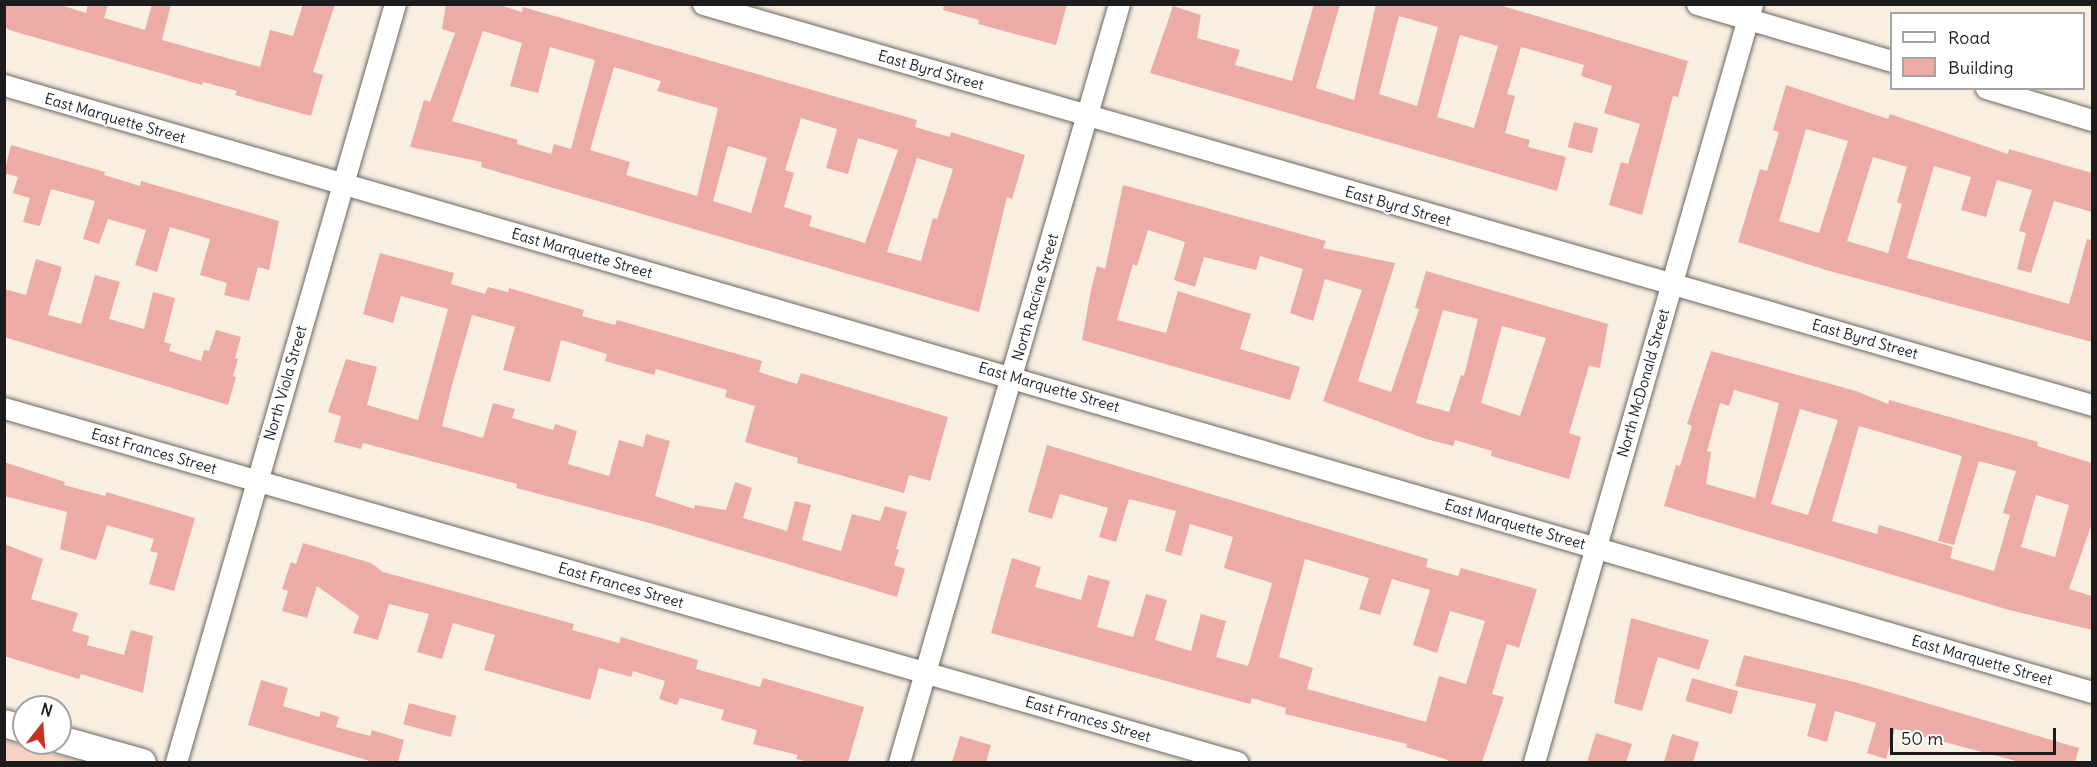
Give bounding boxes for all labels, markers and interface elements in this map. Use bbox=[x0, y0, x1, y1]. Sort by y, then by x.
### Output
legend bbox=[1890, 12, 2085, 90]
text: Road bbox=[1948, 26, 1990, 49]
street label: East Byrd Street bbox=[876, 46, 986, 94]
text: Building bbox=[1948, 56, 2013, 79]
street label: East Marquette Street bbox=[42, 89, 188, 147]
street label: East Byrd Street bbox=[1343, 182, 1453, 230]
street label: East Marquette Street bbox=[509, 224, 655, 282]
street label: North Racine Street bbox=[1008, 231, 1062, 363]
street label: North McDonald Street bbox=[1613, 307, 1673, 459]
street label: East Byrd Street bbox=[1810, 315, 1920, 363]
street label: North Viola Street bbox=[260, 323, 310, 443]
street label: East Marquette Street bbox=[976, 358, 1122, 416]
street label: East Frances Street bbox=[89, 424, 219, 478]
street label: East Marquette Street bbox=[1442, 495, 1588, 553]
street label: East Frances Street bbox=[556, 558, 686, 612]
street label: East Marquette Street bbox=[1909, 631, 2055, 689]
street label: East Frances Street bbox=[1023, 692, 1153, 746]
north arrow bbox=[12, 695, 72, 755]
text: N bbox=[38, 699, 55, 721]
scale bar bbox=[1893, 716, 2060, 754]
text: 50 m bbox=[1901, 727, 1943, 750]

